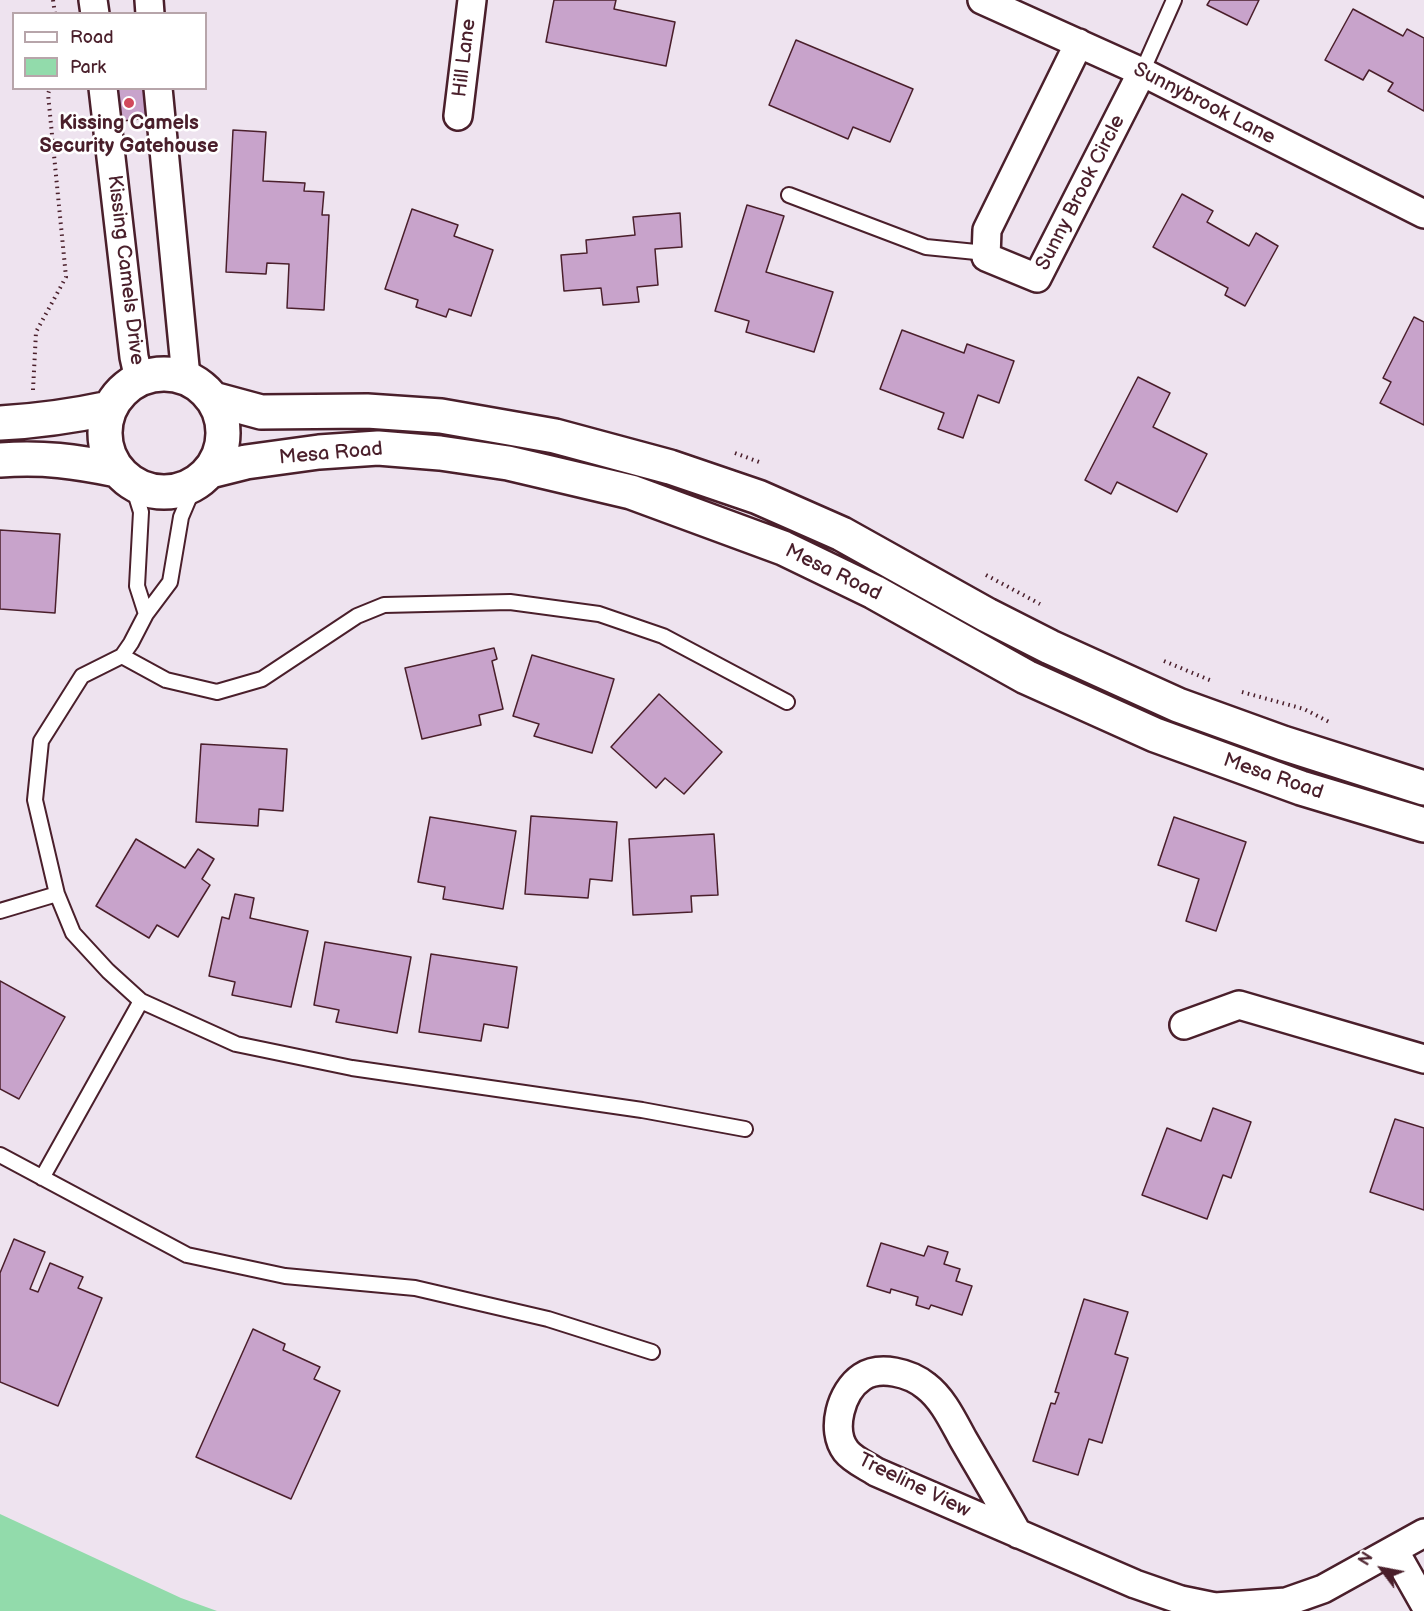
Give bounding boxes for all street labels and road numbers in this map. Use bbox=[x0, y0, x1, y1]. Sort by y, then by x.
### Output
street label: Hill Lane bbox=[448, 17, 482, 99]
street label: Sunnybrook Lane bbox=[1129, 58, 1279, 150]
street label: Sunny Brook Circle bbox=[1031, 111, 1131, 275]
street label: Kissing Camels Drive bbox=[101, 174, 149, 366]
street label: Mesa Road bbox=[278, 438, 384, 470]
street label: Mesa Road bbox=[781, 539, 885, 607]
street label: Mesa Road bbox=[1220, 749, 1326, 805]
street label: Treeline View bbox=[854, 1449, 974, 1523]

